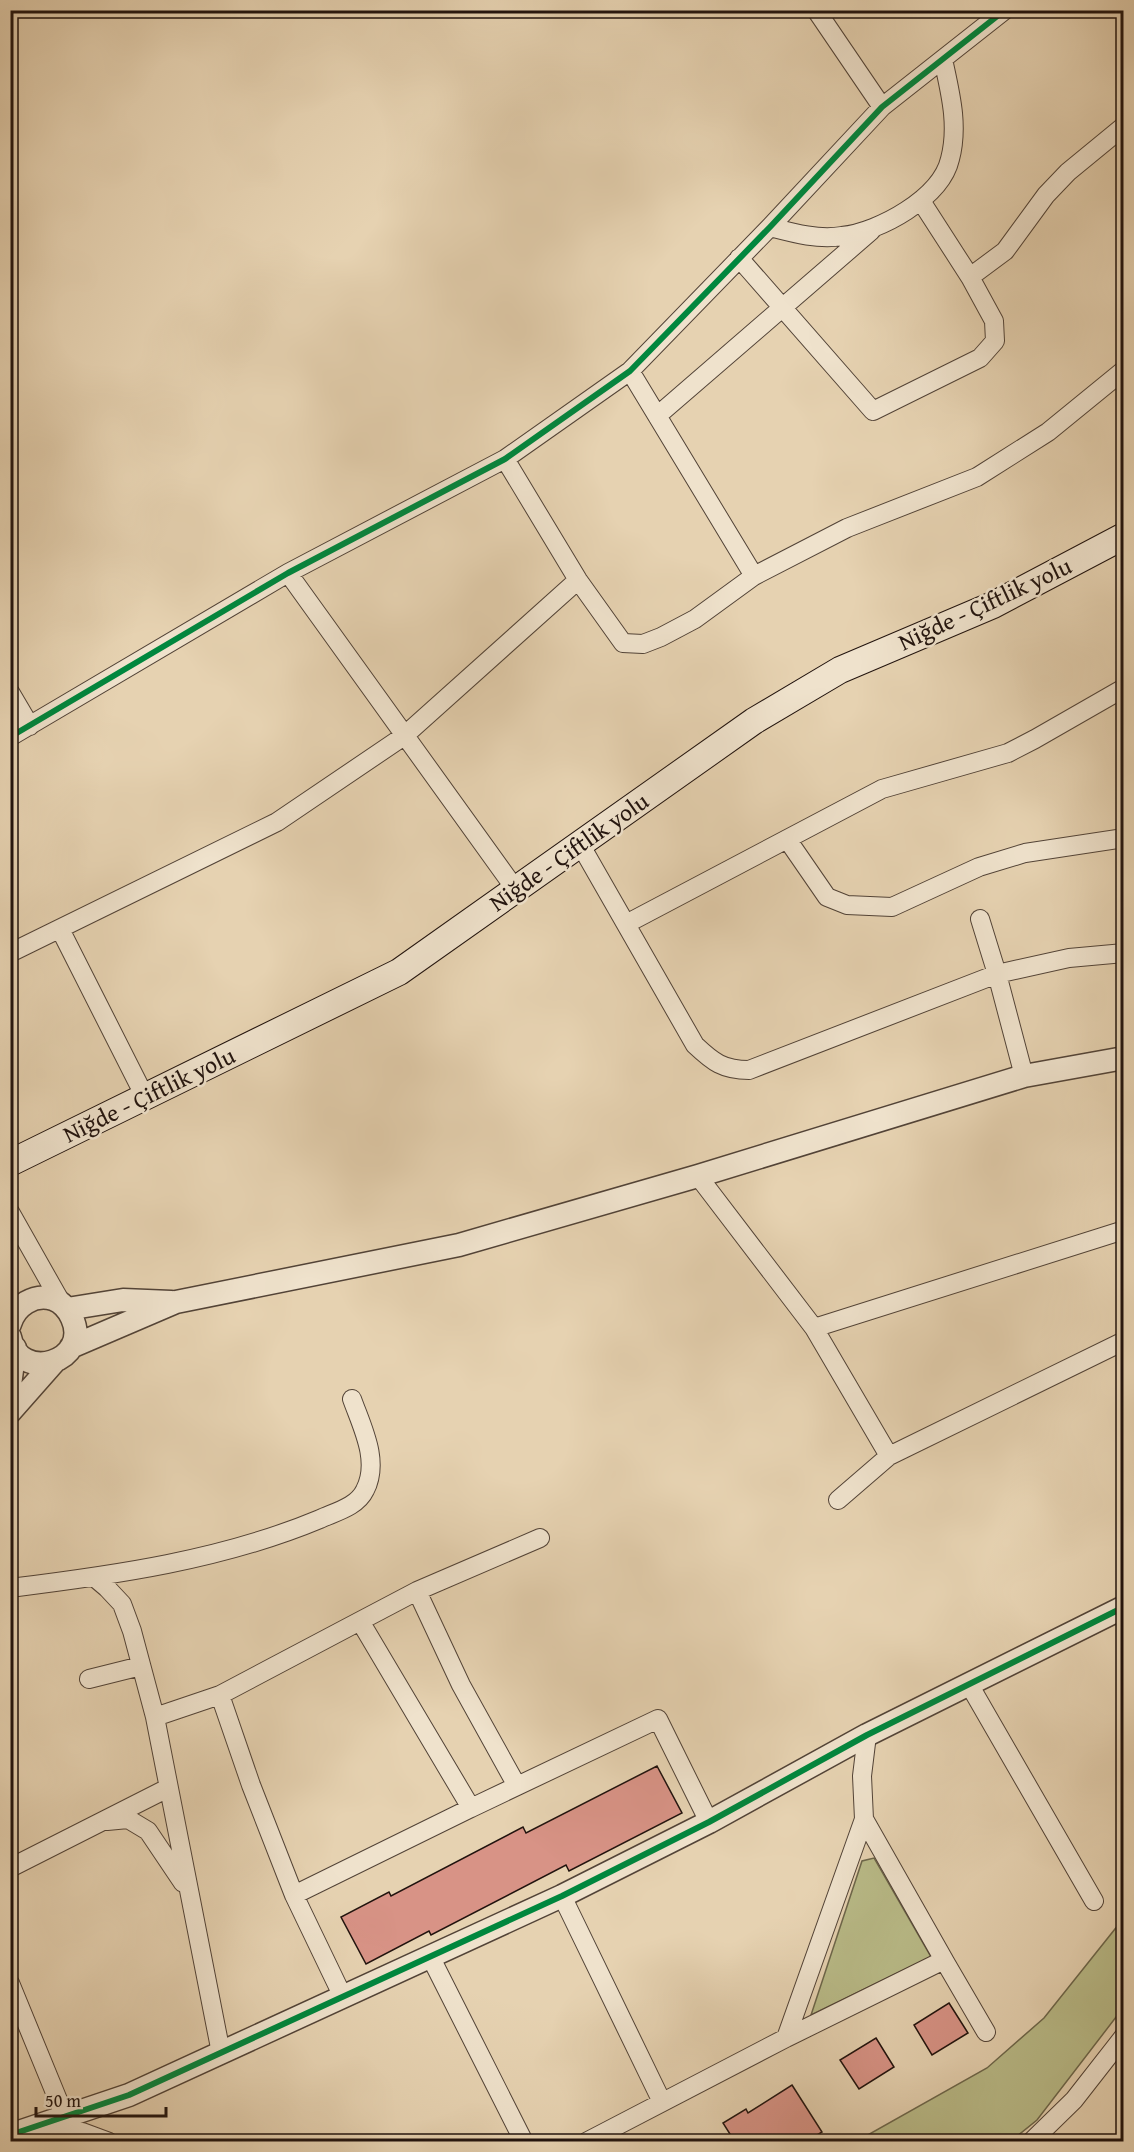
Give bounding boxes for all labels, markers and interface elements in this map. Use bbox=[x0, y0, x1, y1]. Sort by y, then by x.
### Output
street label: Niğde - Çiftlik yolu bbox=[892, 548, 1077, 659]
street label: Niğde - Çiftlik yolu bbox=[482, 783, 656, 920]
street label: Niğde - Çiftlik yolu bbox=[57, 1038, 241, 1151]
scale bar bbox=[36, 2080, 166, 2118]
text: 50 m bbox=[45, 2087, 81, 2114]

